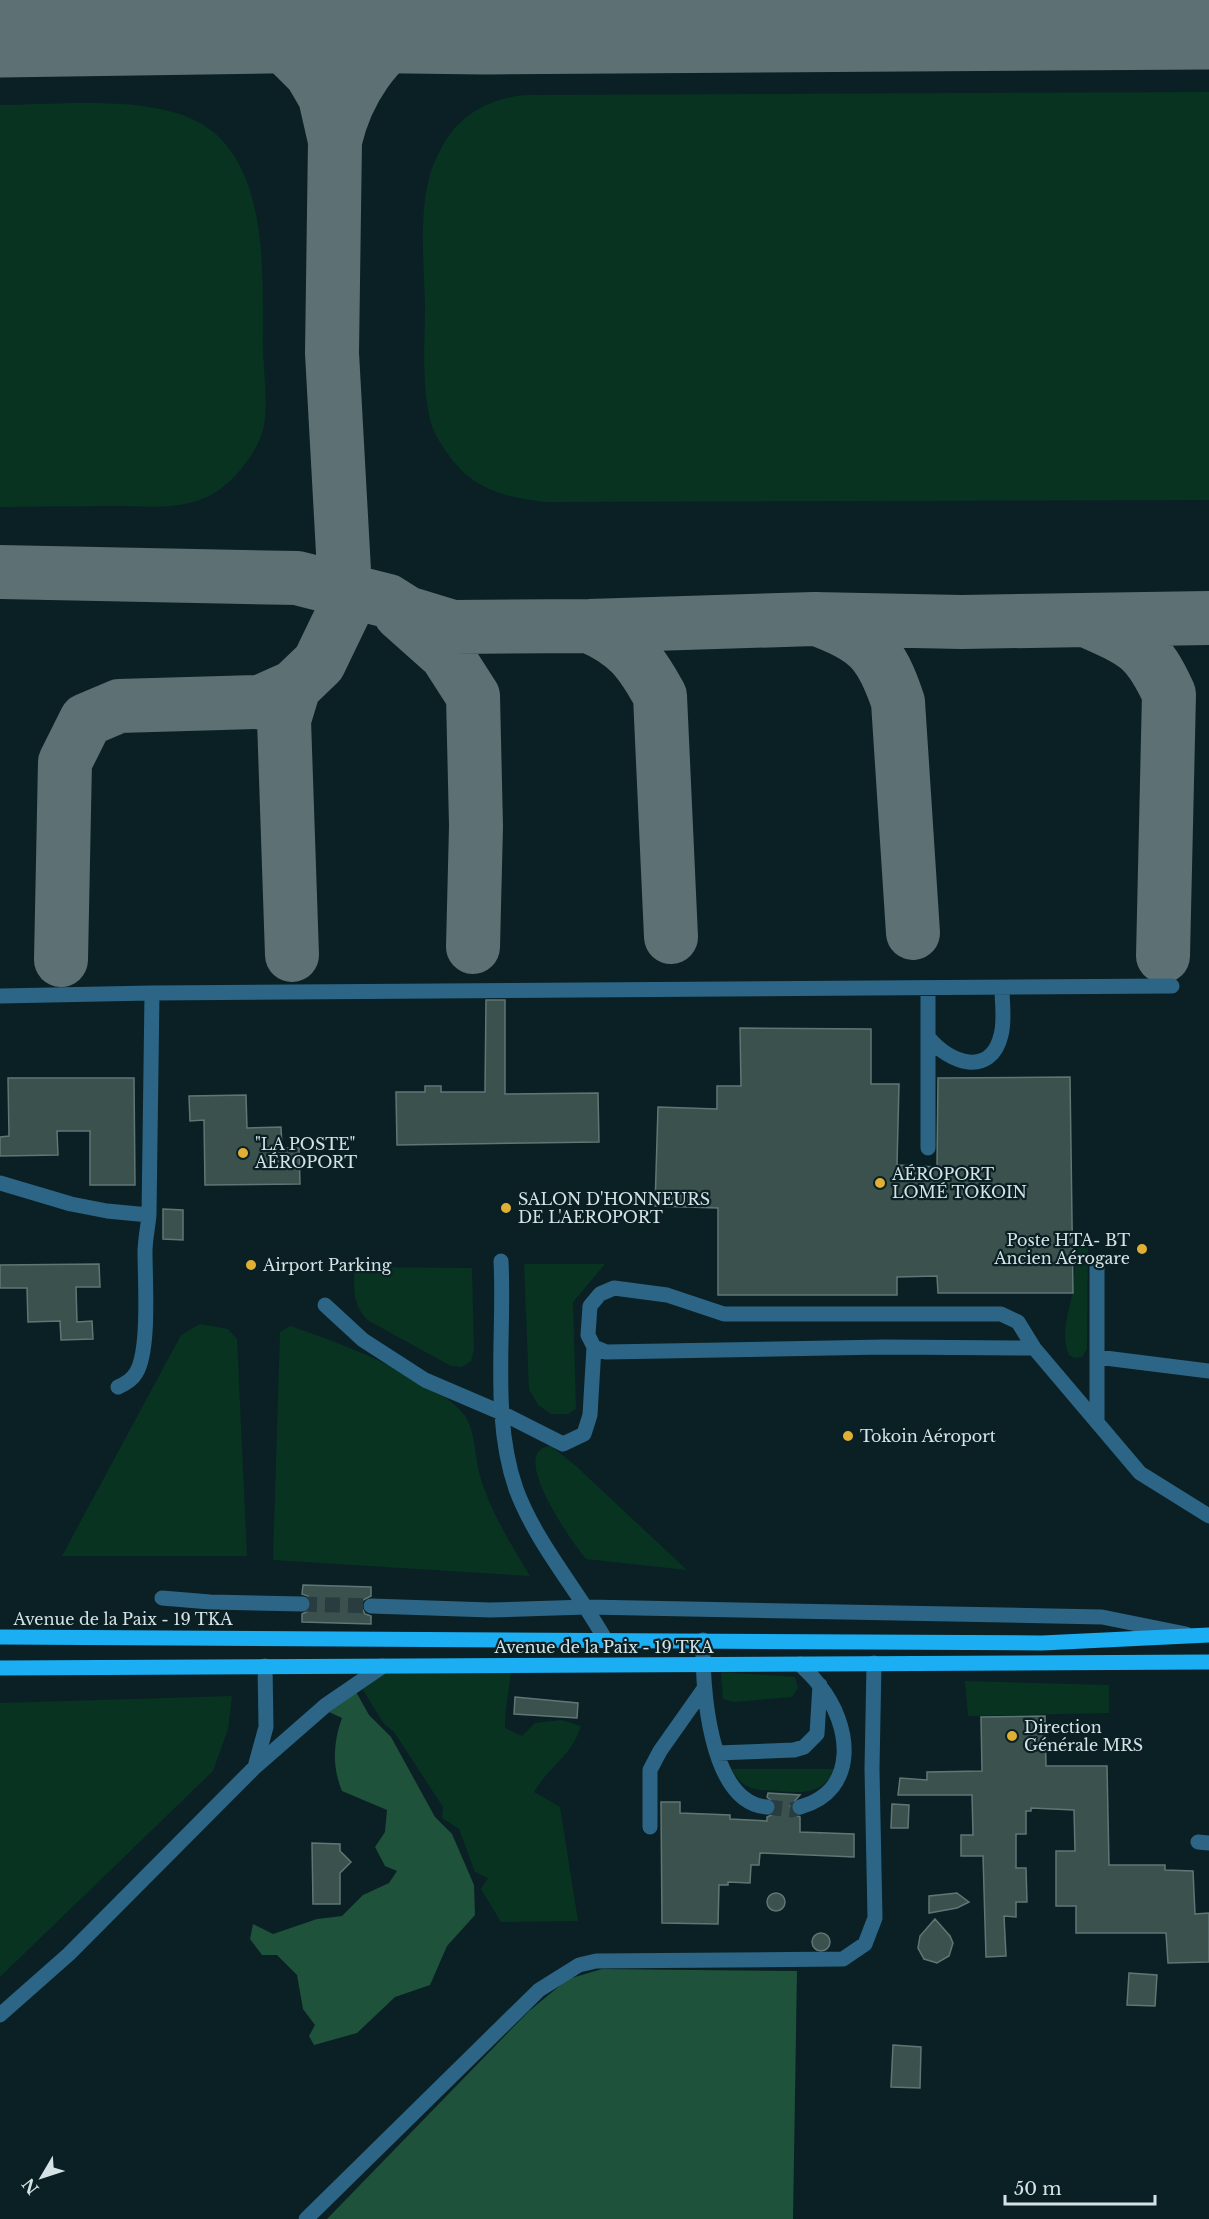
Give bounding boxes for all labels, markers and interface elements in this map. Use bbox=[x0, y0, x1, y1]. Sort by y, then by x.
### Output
place label: "LA POSTE" AÉROPORT bbox=[254, 1134, 357, 1172]
marker: "LA POSTE" AÉROPORT bbox=[236, 1146, 250, 1160]
place label: AÉROPORT LOMÉ TOKOIN bbox=[891, 1164, 1027, 1202]
marker: AÉROPORT LOMÉ TOKOIN bbox=[873, 1176, 887, 1190]
place label: SALON D'HONNEURS DE L'AEROPORT bbox=[518, 1189, 710, 1227]
marker: SALON D'HONNEURS DE L'AEROPORT bbox=[499, 1201, 513, 1215]
place label: Poste HTA- BT Ancien Aérogare bbox=[993, 1230, 1130, 1268]
marker: Poste HTA- BT Ancien Aérogare bbox=[1135, 1242, 1149, 1256]
place label: Airport Parking bbox=[262, 1255, 392, 1275]
marker: Airport Parking bbox=[244, 1258, 258, 1272]
place label: Tokoin Aéroport bbox=[860, 1426, 996, 1446]
marker: Tokoin Aéroport bbox=[841, 1429, 855, 1443]
street label: Avenue de la Paix - 19 TKA bbox=[13, 1609, 233, 1629]
street label: Avenue de la Paix - 19 TKA bbox=[494, 1637, 714, 1657]
place label: Direction Générale MRS bbox=[1024, 1717, 1143, 1755]
marker: Direction Générale MRS bbox=[1005, 1729, 1019, 1743]
north arrow bbox=[12, 2147, 72, 2207]
scale bar bbox=[1005, 2168, 1155, 2206]
text: N bbox=[18, 2174, 43, 2199]
text: 50 m bbox=[1014, 2178, 1062, 2200]

